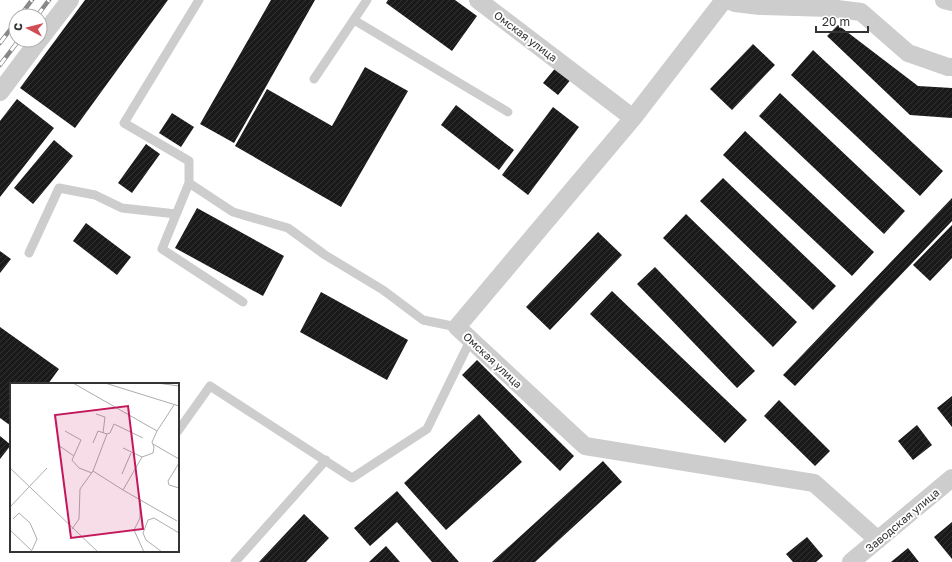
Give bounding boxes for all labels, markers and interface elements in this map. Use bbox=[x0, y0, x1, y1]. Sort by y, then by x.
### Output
north arrow bbox=[8, 8, 48, 48]
street label: Омская улица bbox=[492, 8, 560, 64]
scale bar bbox=[816, 8, 868, 34]
text: 20 m bbox=[822, 14, 850, 29]
text: С bbox=[11, 22, 25, 31]
street label: Омская улица bbox=[461, 329, 525, 391]
inset map bbox=[10, 383, 179, 552]
street label: Заводская улица bbox=[862, 485, 942, 555]

